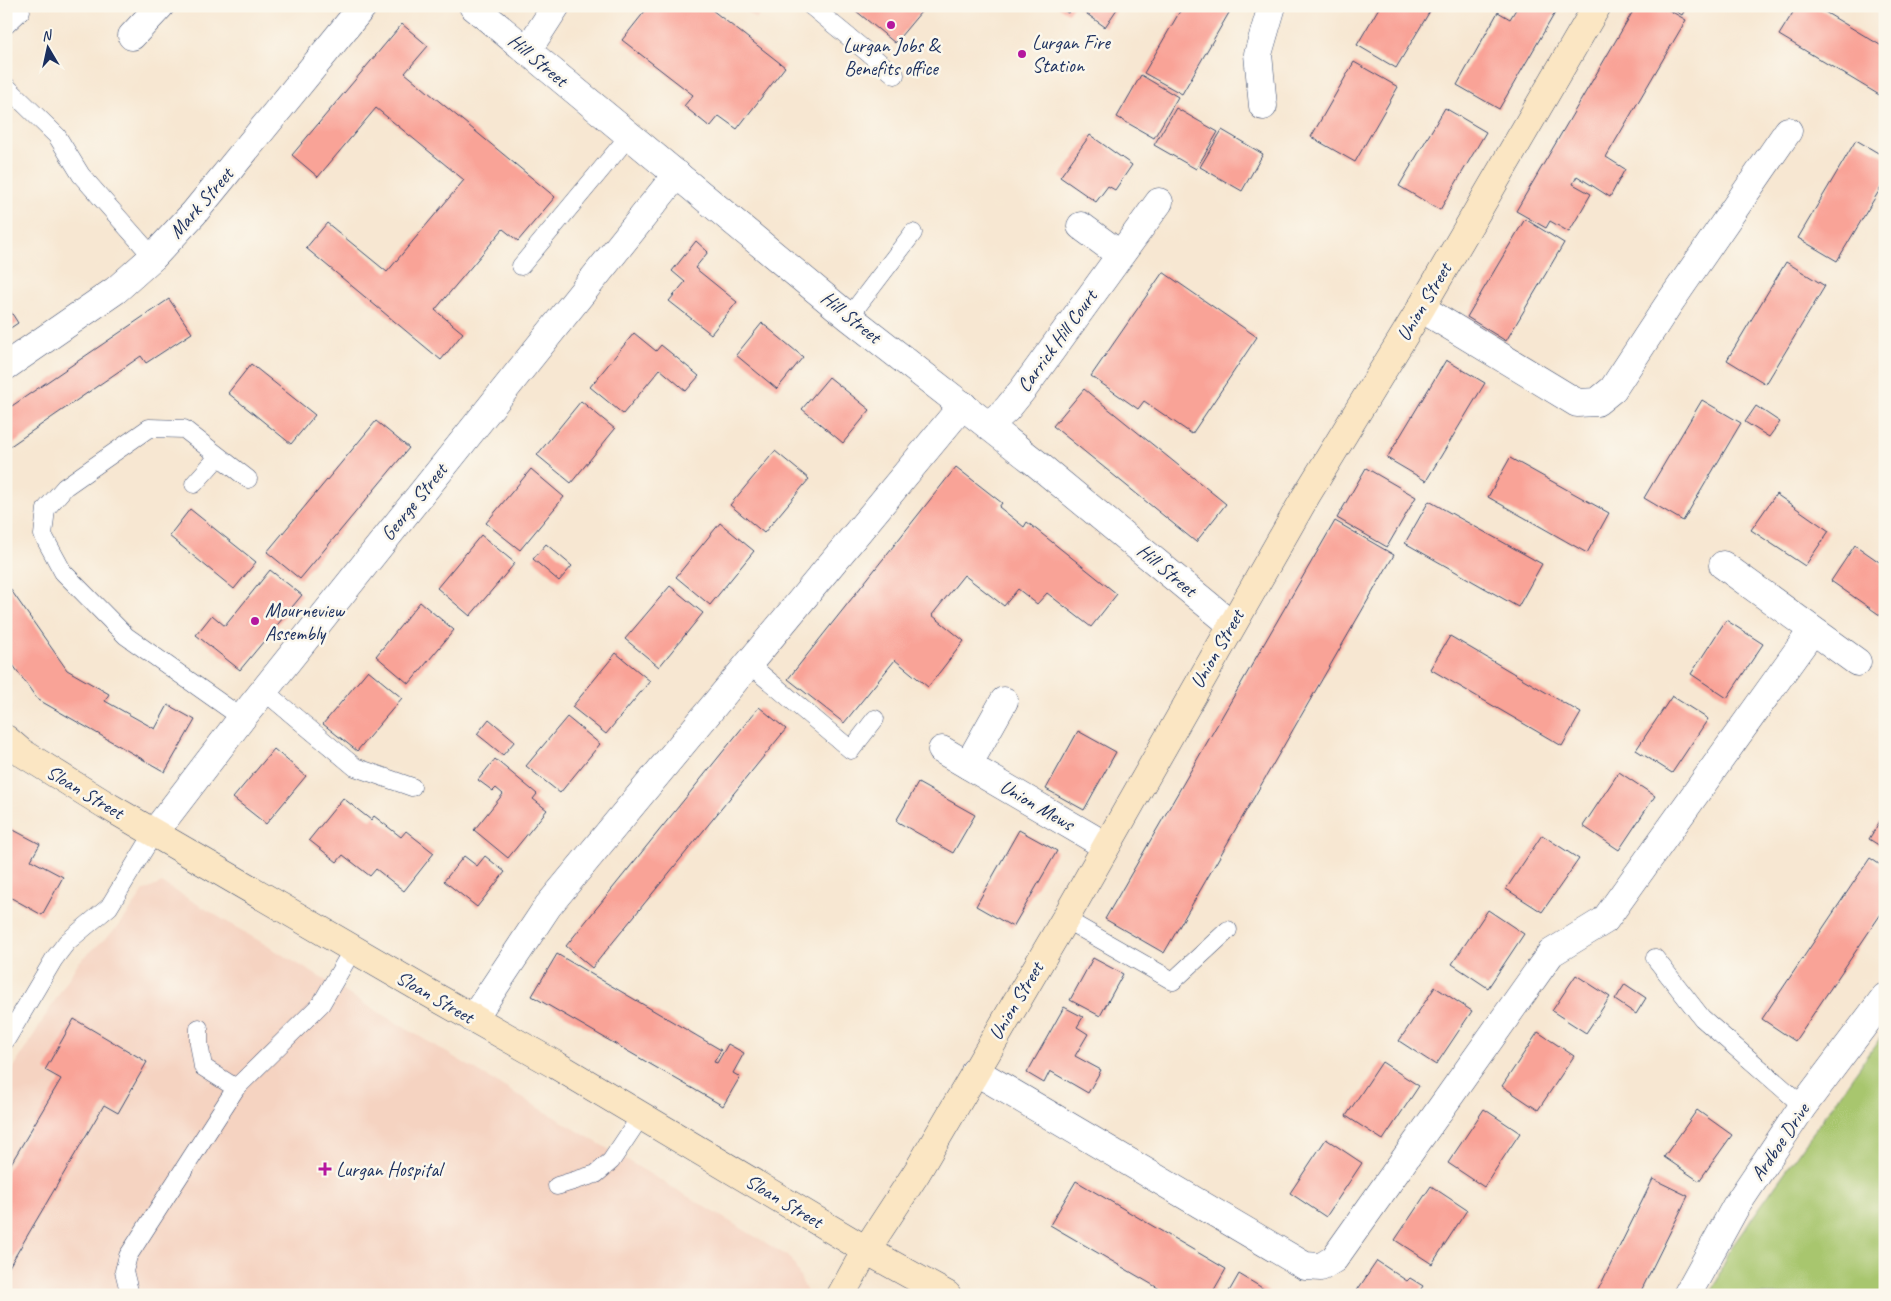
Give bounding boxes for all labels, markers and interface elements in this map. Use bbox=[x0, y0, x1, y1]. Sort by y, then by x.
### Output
marker: Lurgan Jobs & Benefits office bbox=[885, 19, 897, 31]
north arrow bbox=[22, 22, 72, 72]
text: N bbox=[40, 26, 54, 45]
street label: Hill Street bbox=[503, 28, 575, 94]
place label: Lurgan Fire Station bbox=[1032, 30, 1111, 78]
place label: Lurgan Jobs & Benefits office bbox=[843, 33, 942, 81]
marker: Lurgan Fire Station bbox=[1016, 48, 1028, 60]
street label: Mark Street bbox=[163, 161, 240, 244]
street label: Union Street bbox=[1391, 256, 1458, 345]
street label: Carrick Hill Court bbox=[1011, 283, 1104, 397]
street label: Hill Street bbox=[816, 285, 888, 350]
street label: George Street bbox=[375, 456, 454, 546]
street label: Hill Street bbox=[1132, 538, 1204, 604]
place label: Mourneview Assembly bbox=[265, 598, 345, 646]
street label: Union Street bbox=[1185, 603, 1251, 693]
marker: Mourneview Assembly bbox=[249, 615, 261, 627]
street label: Sloan Street bbox=[42, 759, 130, 826]
street label: Union Mews bbox=[996, 774, 1080, 837]
street label: Union Street bbox=[983, 955, 1050, 1044]
street label: Sloan Street bbox=[392, 965, 480, 1030]
street label: Ardboe Drive bbox=[1745, 1097, 1816, 1185]
place label: Lurgan Hospital bbox=[336, 1157, 445, 1182]
marker: Lurgan Hospital bbox=[318, 1162, 332, 1176]
street label: Sloan Street bbox=[741, 1168, 829, 1235]

